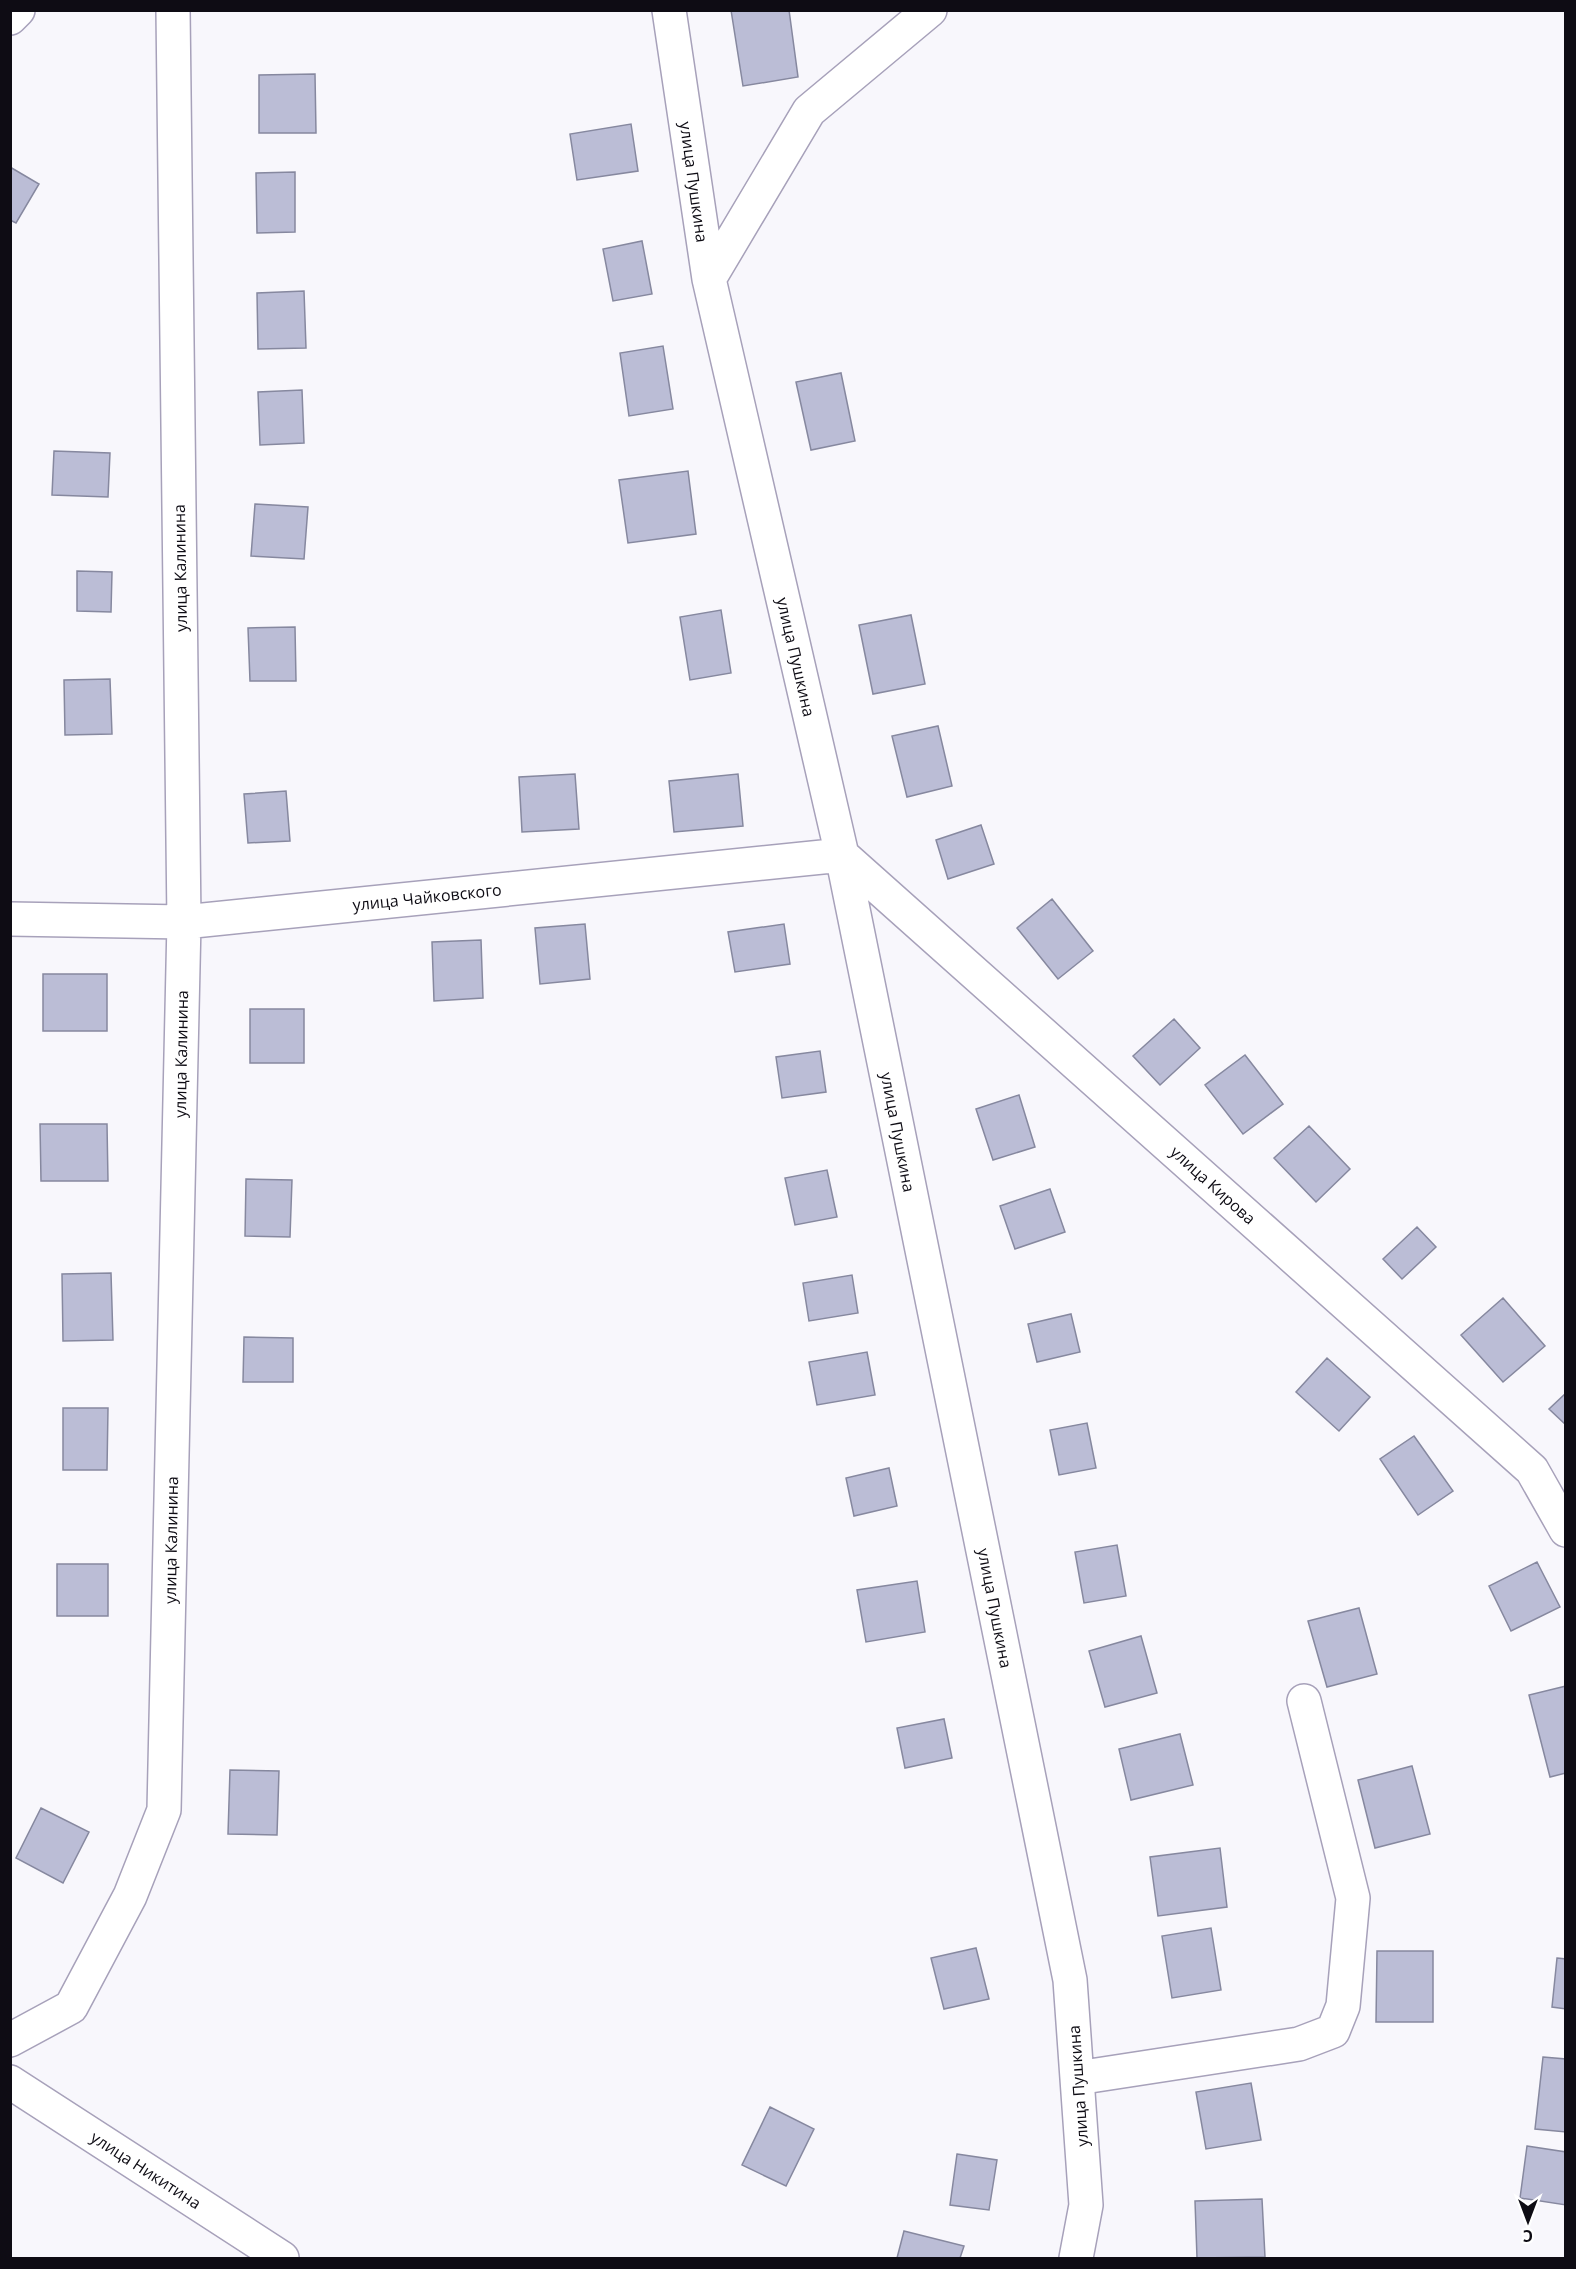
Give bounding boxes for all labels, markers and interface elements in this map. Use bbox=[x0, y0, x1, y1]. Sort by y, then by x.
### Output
street label: улица Пушкина bbox=[675, 120, 713, 244]
street label: улица Калинина bbox=[168, 504, 192, 632]
street label: улица Пушкина bbox=[772, 595, 820, 719]
street label: улица Чайковского bbox=[351, 878, 503, 916]
street label: улица Калинина bbox=[169, 990, 193, 1118]
street label: улица Пушкина bbox=[876, 1070, 920, 1194]
street label: улица Кирова bbox=[1166, 1141, 1260, 1229]
street label: улица Калинина bbox=[159, 1476, 183, 1604]
street label: улица Пушкина bbox=[973, 1546, 1017, 1670]
street label: улица Пушкина bbox=[1063, 2024, 1093, 2148]
street label: улица Никитина bbox=[87, 2126, 205, 2214]
north arrow bbox=[1498, 2191, 1558, 2251]
text: С bbox=[1523, 2225, 1533, 2247]

